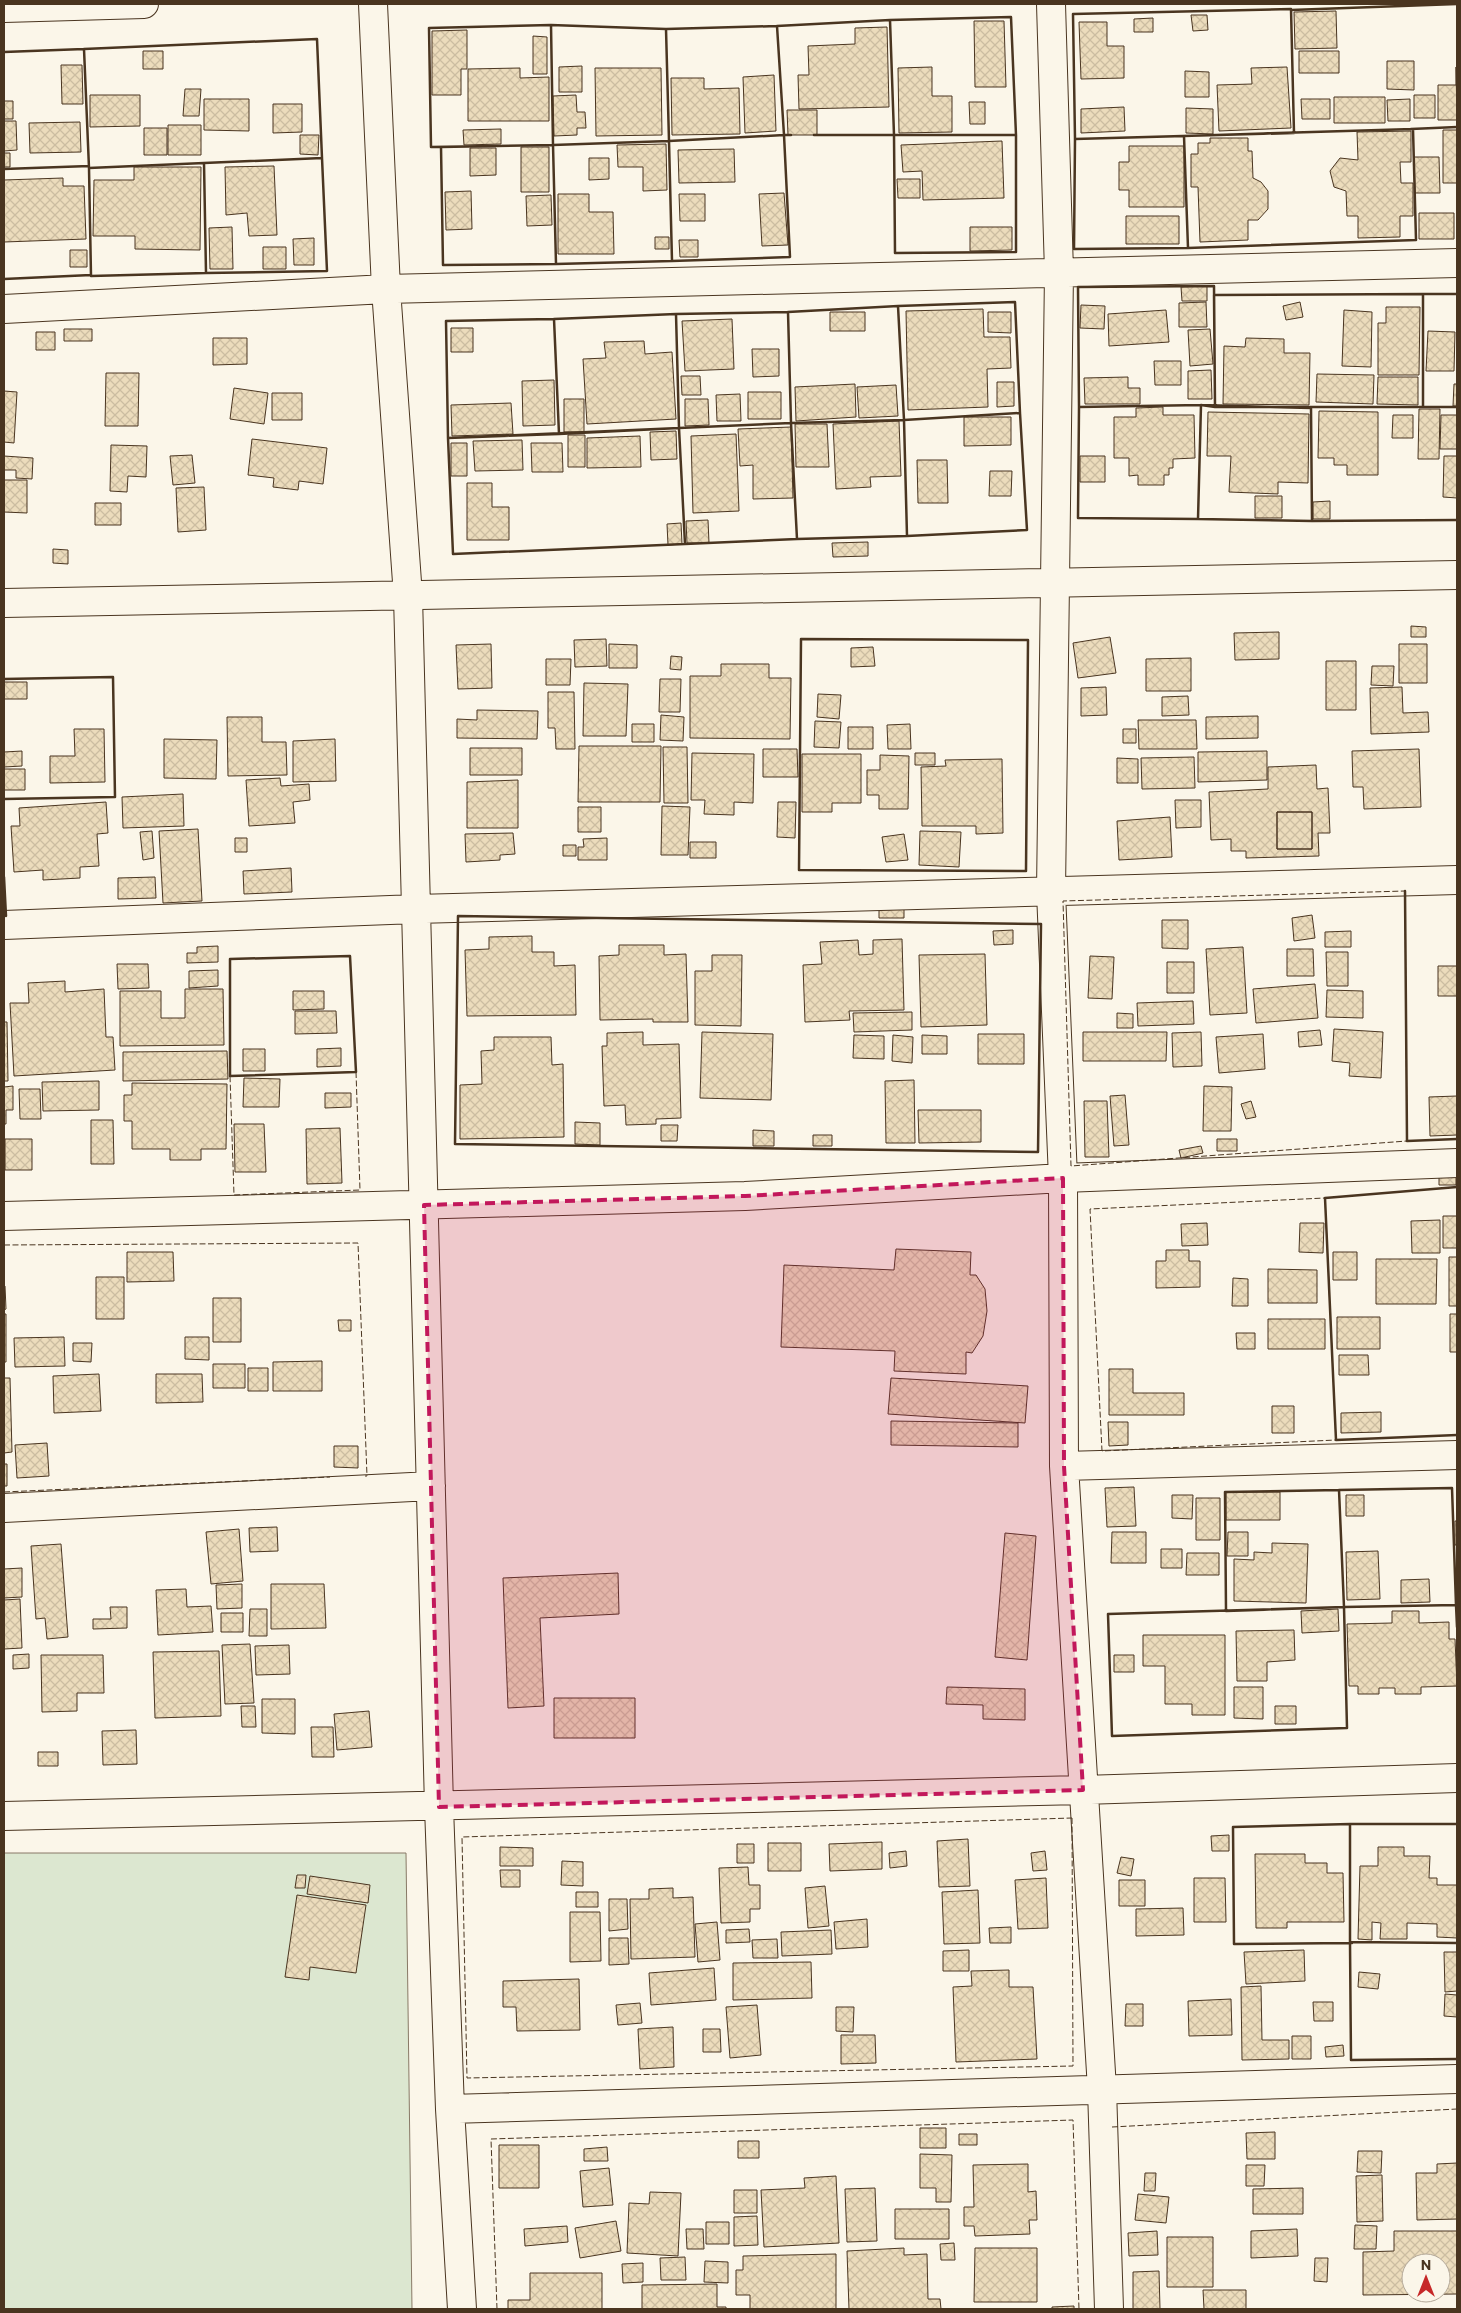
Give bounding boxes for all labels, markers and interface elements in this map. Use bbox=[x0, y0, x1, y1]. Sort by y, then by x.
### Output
north arrow bbox=[1401, 2253, 1451, 2303]
text: N bbox=[1421, 2256, 1431, 2273]

